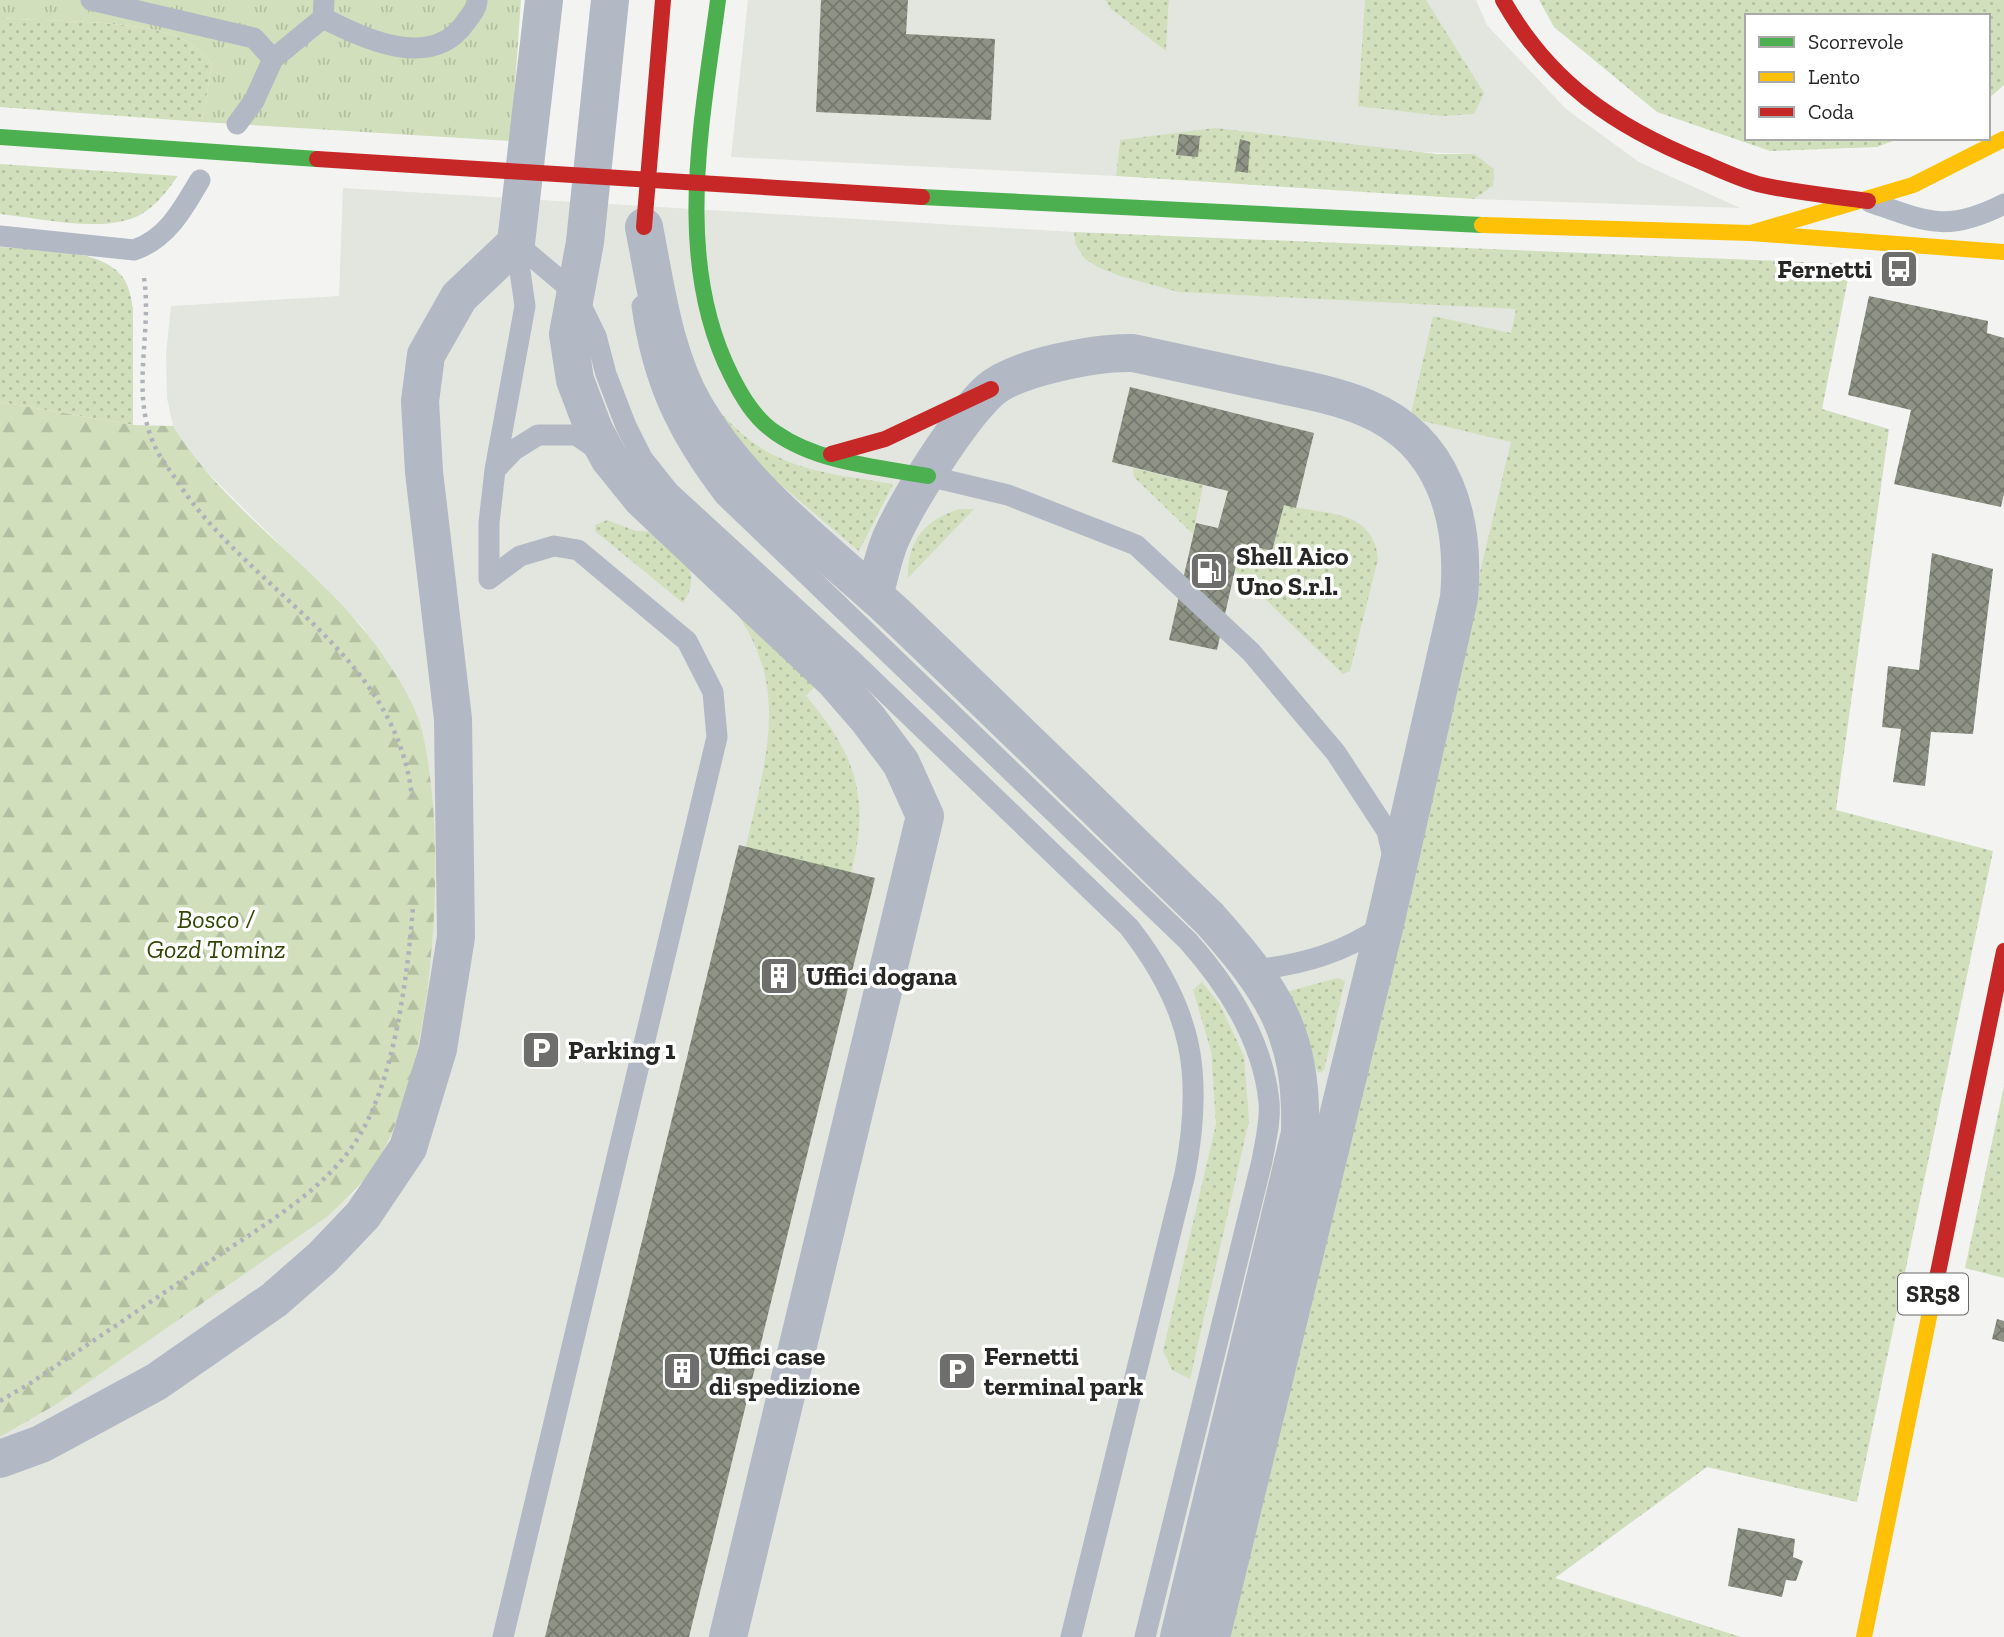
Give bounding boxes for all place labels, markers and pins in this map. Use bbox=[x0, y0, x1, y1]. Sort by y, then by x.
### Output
bus stop icon: Fernetti bbox=[1878, 248, 1920, 290]
place label: Fernetti bbox=[1777, 253, 1872, 285]
place label: Shell Aico Uno S.r.l. bbox=[1236, 540, 1349, 602]
fuel station icon: Shell Aico Uno S.r.l. bbox=[1188, 550, 1230, 592]
building icon: Uffici dogana bbox=[758, 955, 800, 997]
place label: Uffici dogana bbox=[806, 960, 957, 992]
parking icon: Parking 1 bbox=[520, 1029, 562, 1071]
place label: Parking 1 bbox=[568, 1034, 676, 1066]
place label: Uffici case di spedizione bbox=[709, 1340, 861, 1402]
place label: Fernetti terminal park bbox=[984, 1340, 1144, 1402]
building icon: Uffici case di spedizione bbox=[661, 1350, 703, 1392]
parking icon: Fernetti terminal park bbox=[936, 1350, 978, 1392]

